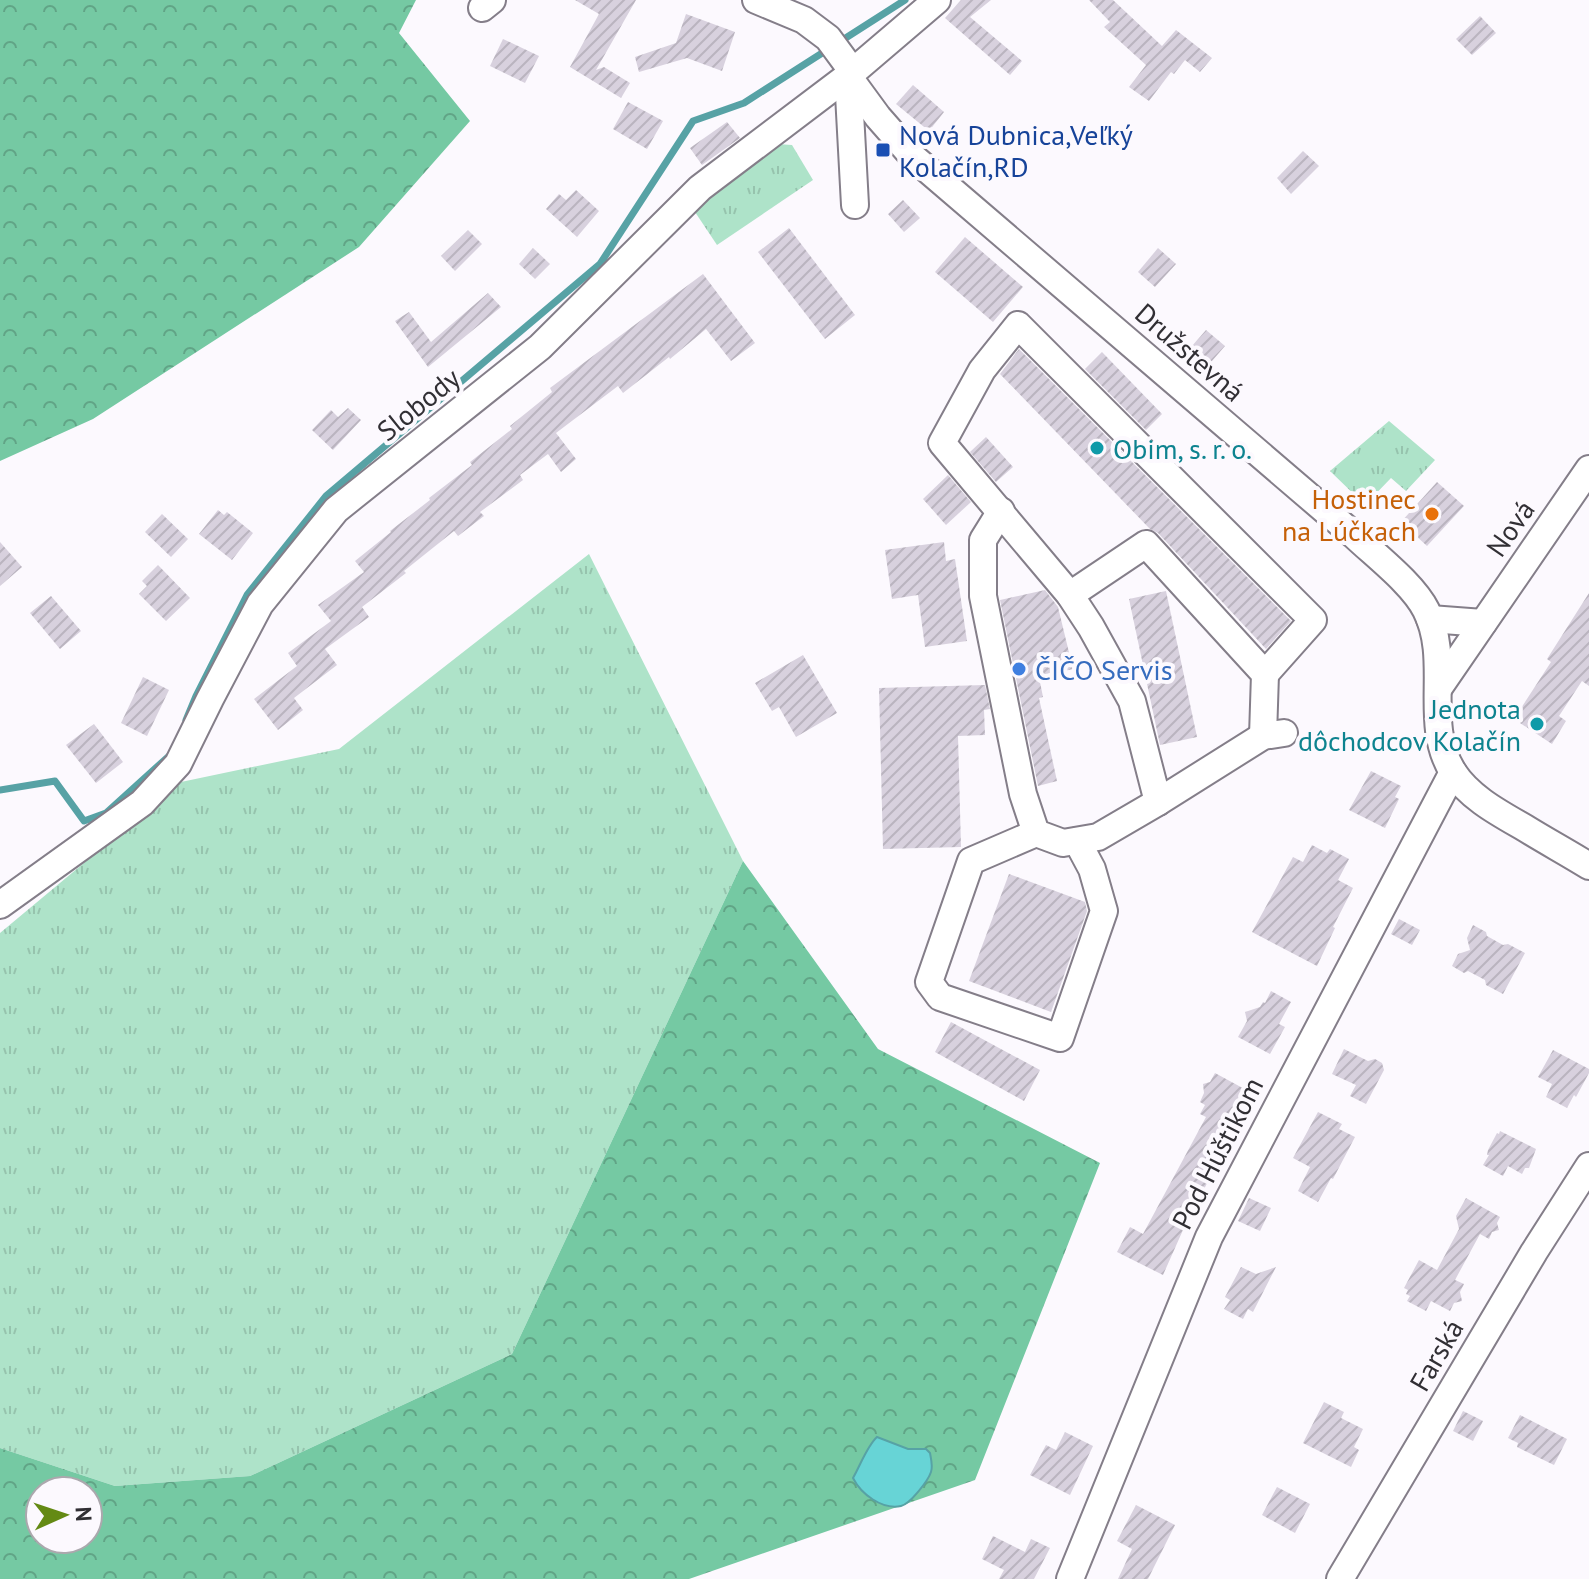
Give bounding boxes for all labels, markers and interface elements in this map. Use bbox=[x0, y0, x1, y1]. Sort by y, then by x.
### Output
place label: Nová Dubnica,Veľký Kolačín,RD bbox=[899, 116, 1133, 185]
marker: Nová Dubnica,Veľký Kolačín,RD bbox=[874, 141, 892, 159]
street label: Družstevná bbox=[1128, 294, 1252, 410]
street label: Slobody bbox=[369, 359, 467, 449]
place label: Obim, s. r. o. bbox=[1113, 430, 1252, 467]
marker: Obim, s. r. o. bbox=[1088, 439, 1106, 457]
place label: Hostinec na Lúčkach bbox=[1282, 480, 1416, 549]
street label: Nová bbox=[1477, 492, 1543, 564]
marker: Hostinec na Lúčkach bbox=[1423, 505, 1441, 523]
place label: ČIČO Servis bbox=[1035, 651, 1172, 688]
marker: ČIČO Servis bbox=[1010, 660, 1028, 678]
place label: Jednota dôchodcov Kolačín bbox=[1298, 690, 1521, 759]
marker: Jednota dôchodcov Kolačín bbox=[1528, 715, 1546, 733]
street label: Pod Húštikom bbox=[1163, 1071, 1271, 1235]
street label: Farská bbox=[1401, 1312, 1471, 1398]
north arrow bbox=[24, 1475, 104, 1555]
text: N bbox=[70, 1506, 98, 1522]

